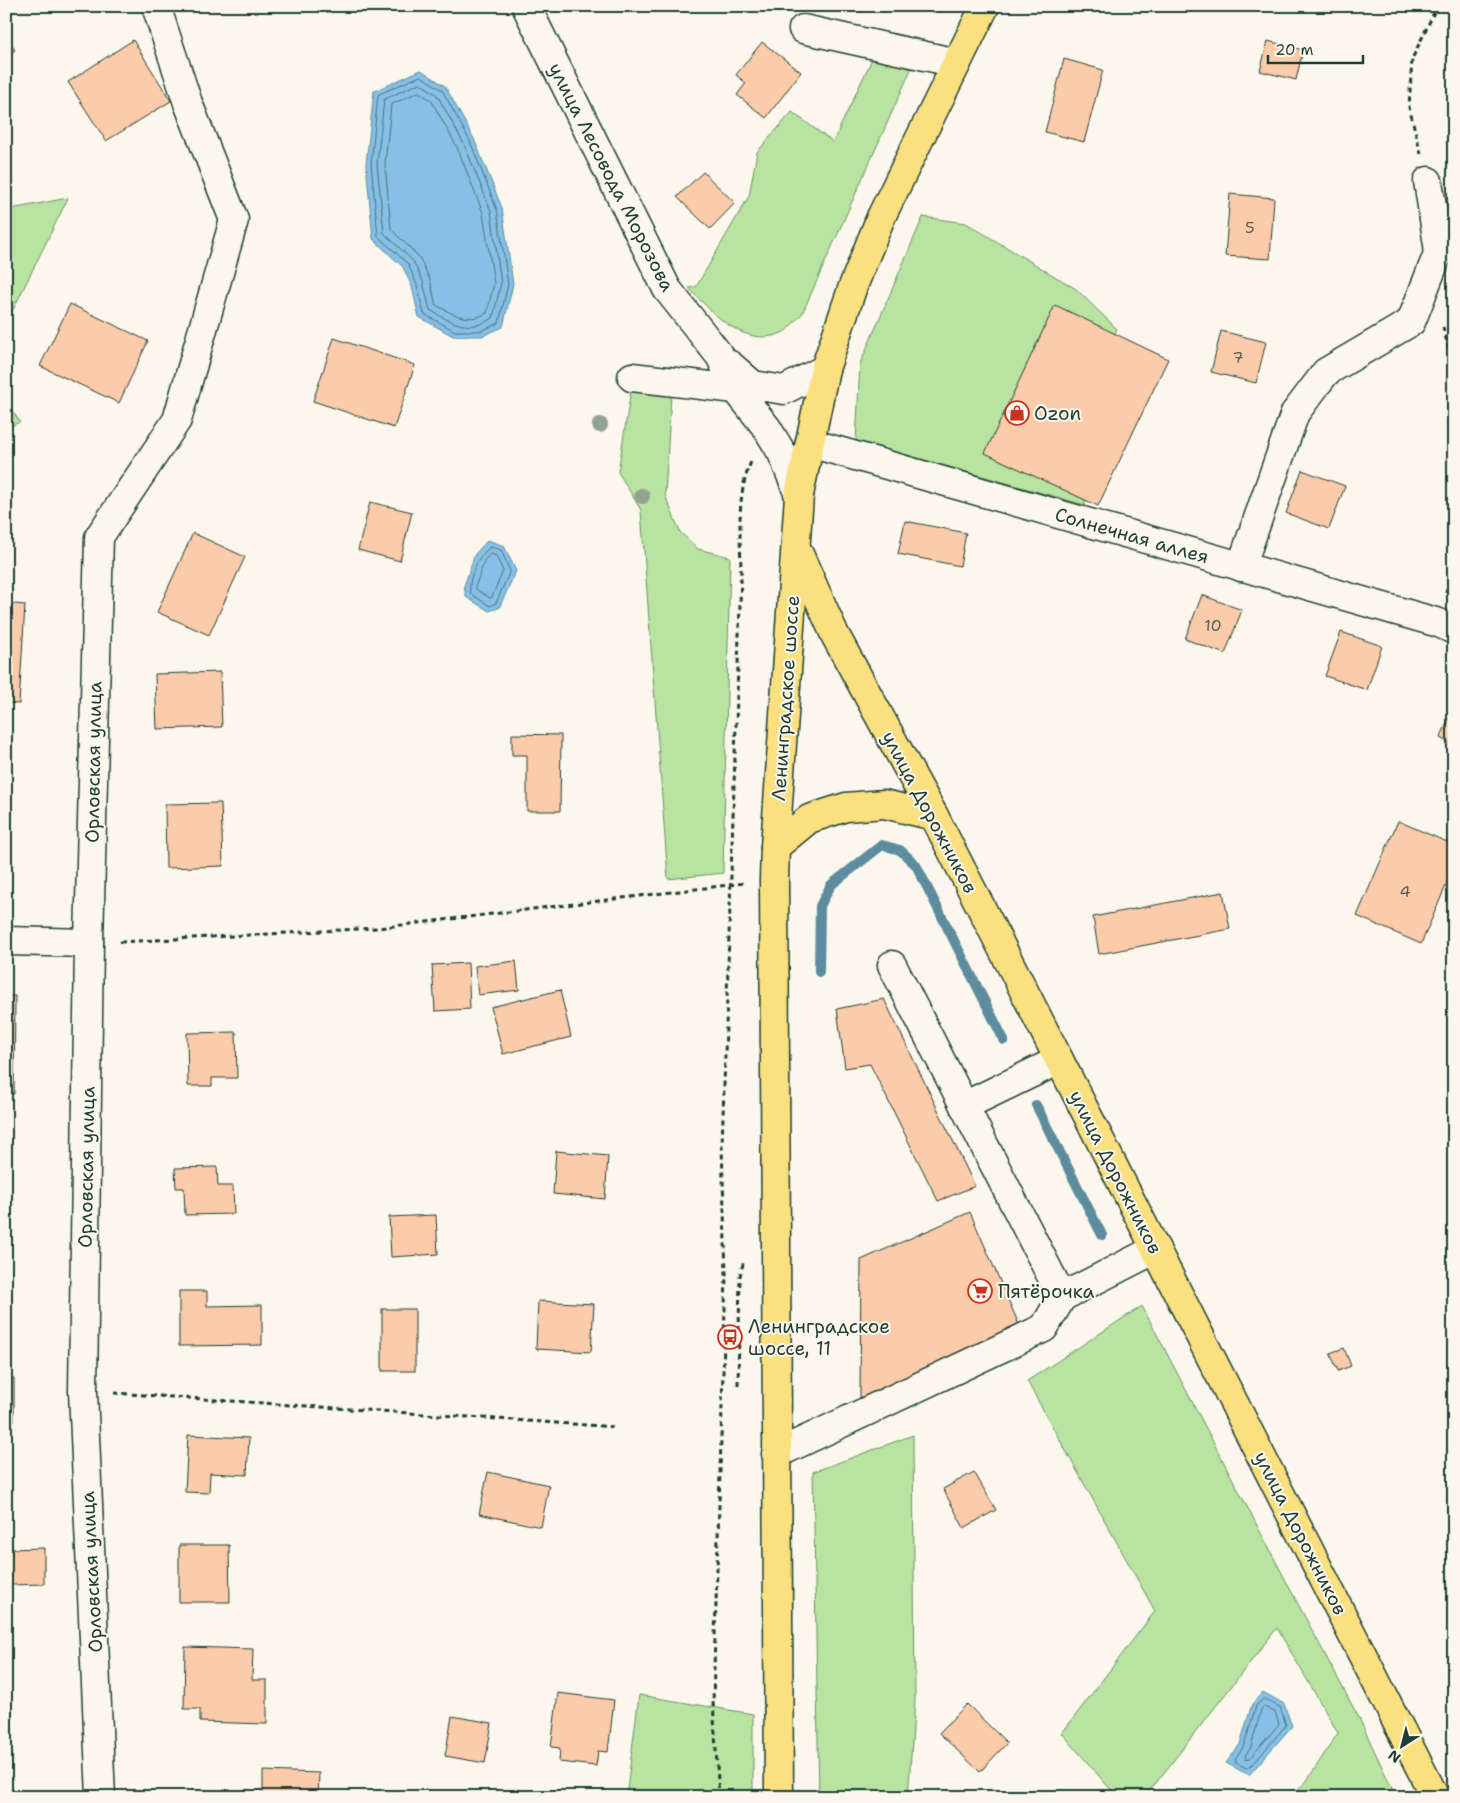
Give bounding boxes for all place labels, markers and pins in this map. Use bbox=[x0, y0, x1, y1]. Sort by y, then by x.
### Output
shop icon: Ozon bbox=[1004, 400, 1030, 426]
place label: Ozon bbox=[1034, 401, 1081, 426]
supermarket icon: Пятёрочка bbox=[967, 1278, 993, 1304]
place label: Пятёрочка bbox=[998, 1279, 1094, 1304]
place label: Ленинградское шоссе, 11 bbox=[748, 1314, 890, 1361]
bus stop icon: Ленинградское шоссе, 11 bbox=[717, 1324, 743, 1350]

